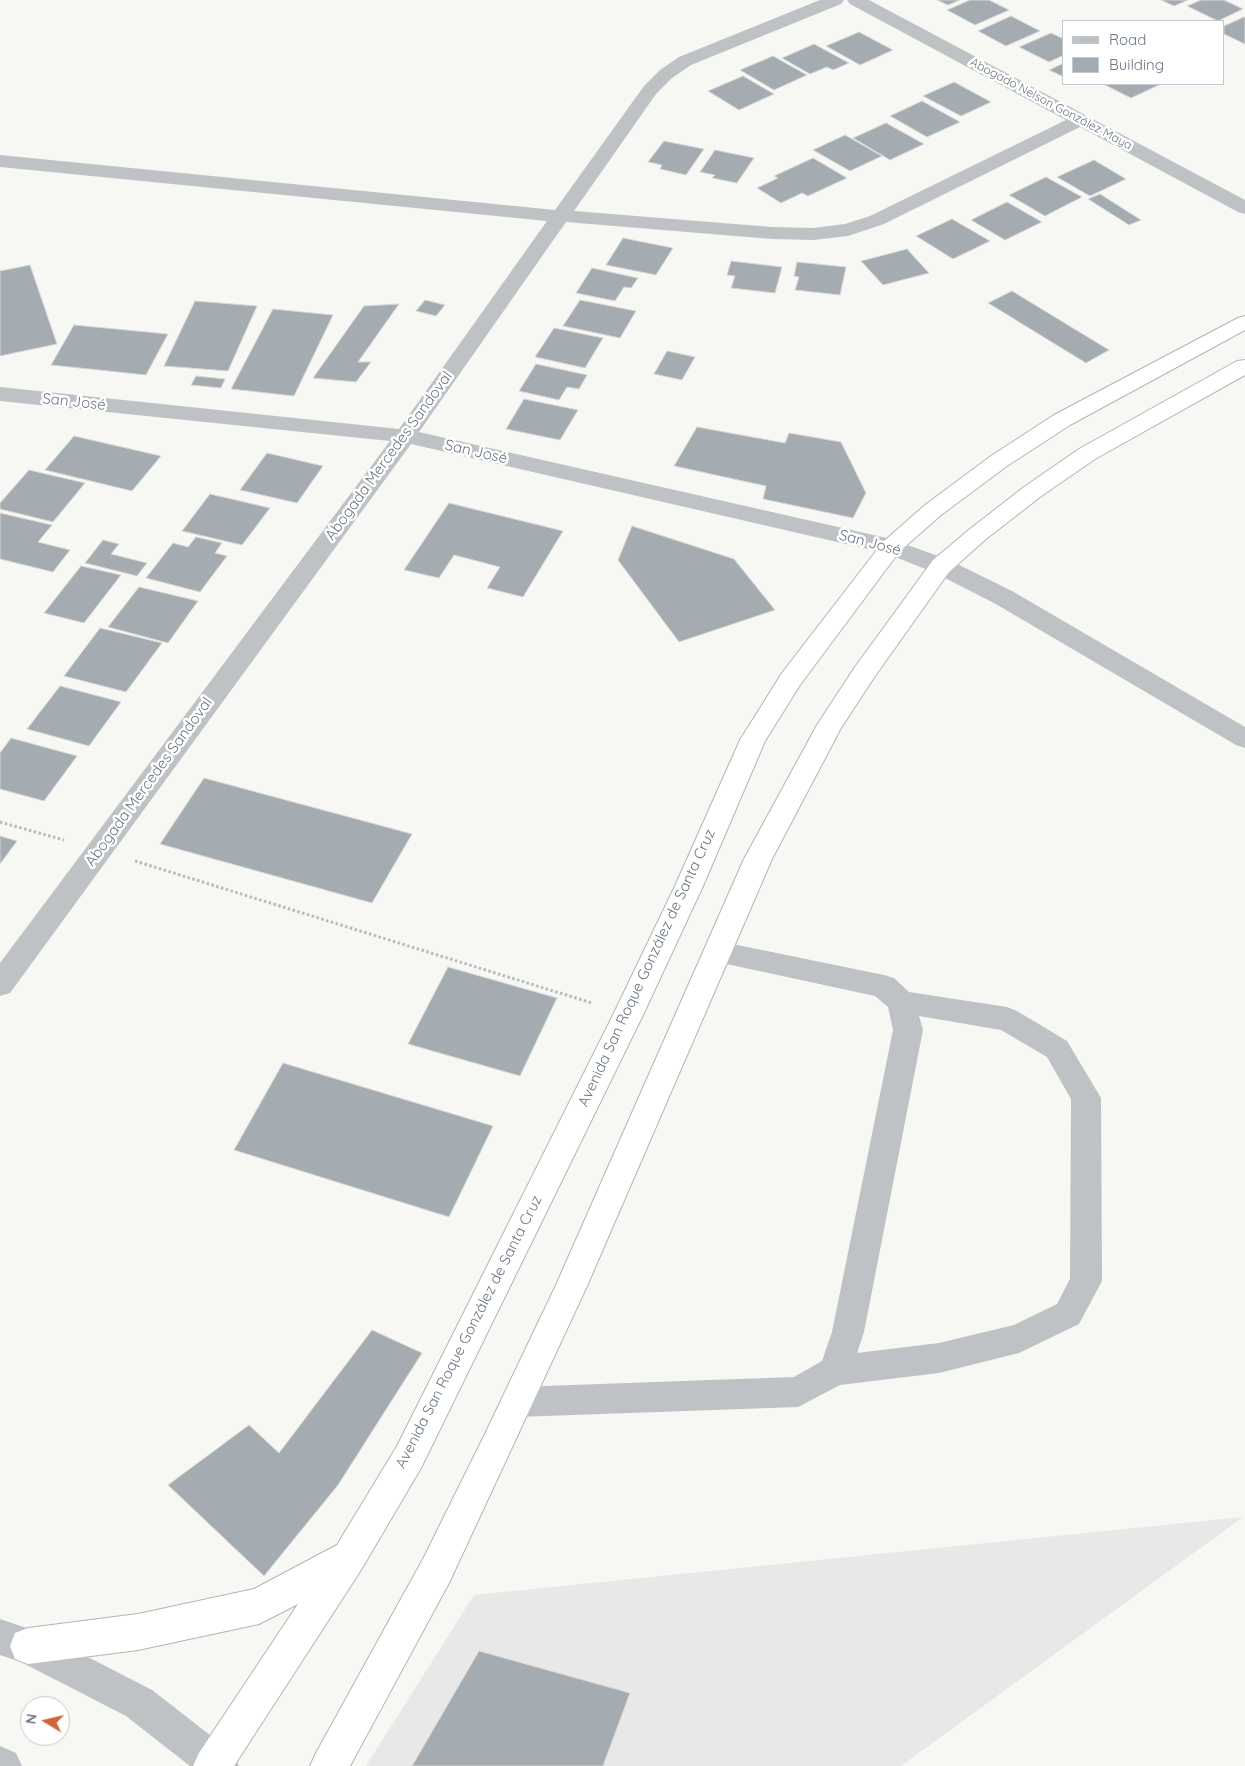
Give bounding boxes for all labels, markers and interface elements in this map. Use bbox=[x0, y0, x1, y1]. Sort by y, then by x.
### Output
legend bbox=[1062, 20, 1225, 85]
text: Road bbox=[1109, 30, 1146, 49]
street label: Abogado Nelson González Maya bbox=[968, 55, 1134, 153]
text: Building bbox=[1109, 55, 1164, 74]
street label: Abogada Mercedes Sandoval bbox=[322, 368, 456, 544]
street label: San José bbox=[42, 390, 106, 414]
street label: San José bbox=[443, 436, 509, 468]
street label: San José bbox=[837, 526, 903, 560]
street label: Abogada Mercedes Sandoval bbox=[82, 694, 216, 870]
street label: Avenida San Roque González de Santa Cruz bbox=[575, 826, 719, 1110]
street label: Avenida San Roque González de Santa Cruz bbox=[392, 1192, 546, 1472]
north arrow bbox=[20, 1696, 70, 1746]
text: N bbox=[21, 1712, 41, 1725]

